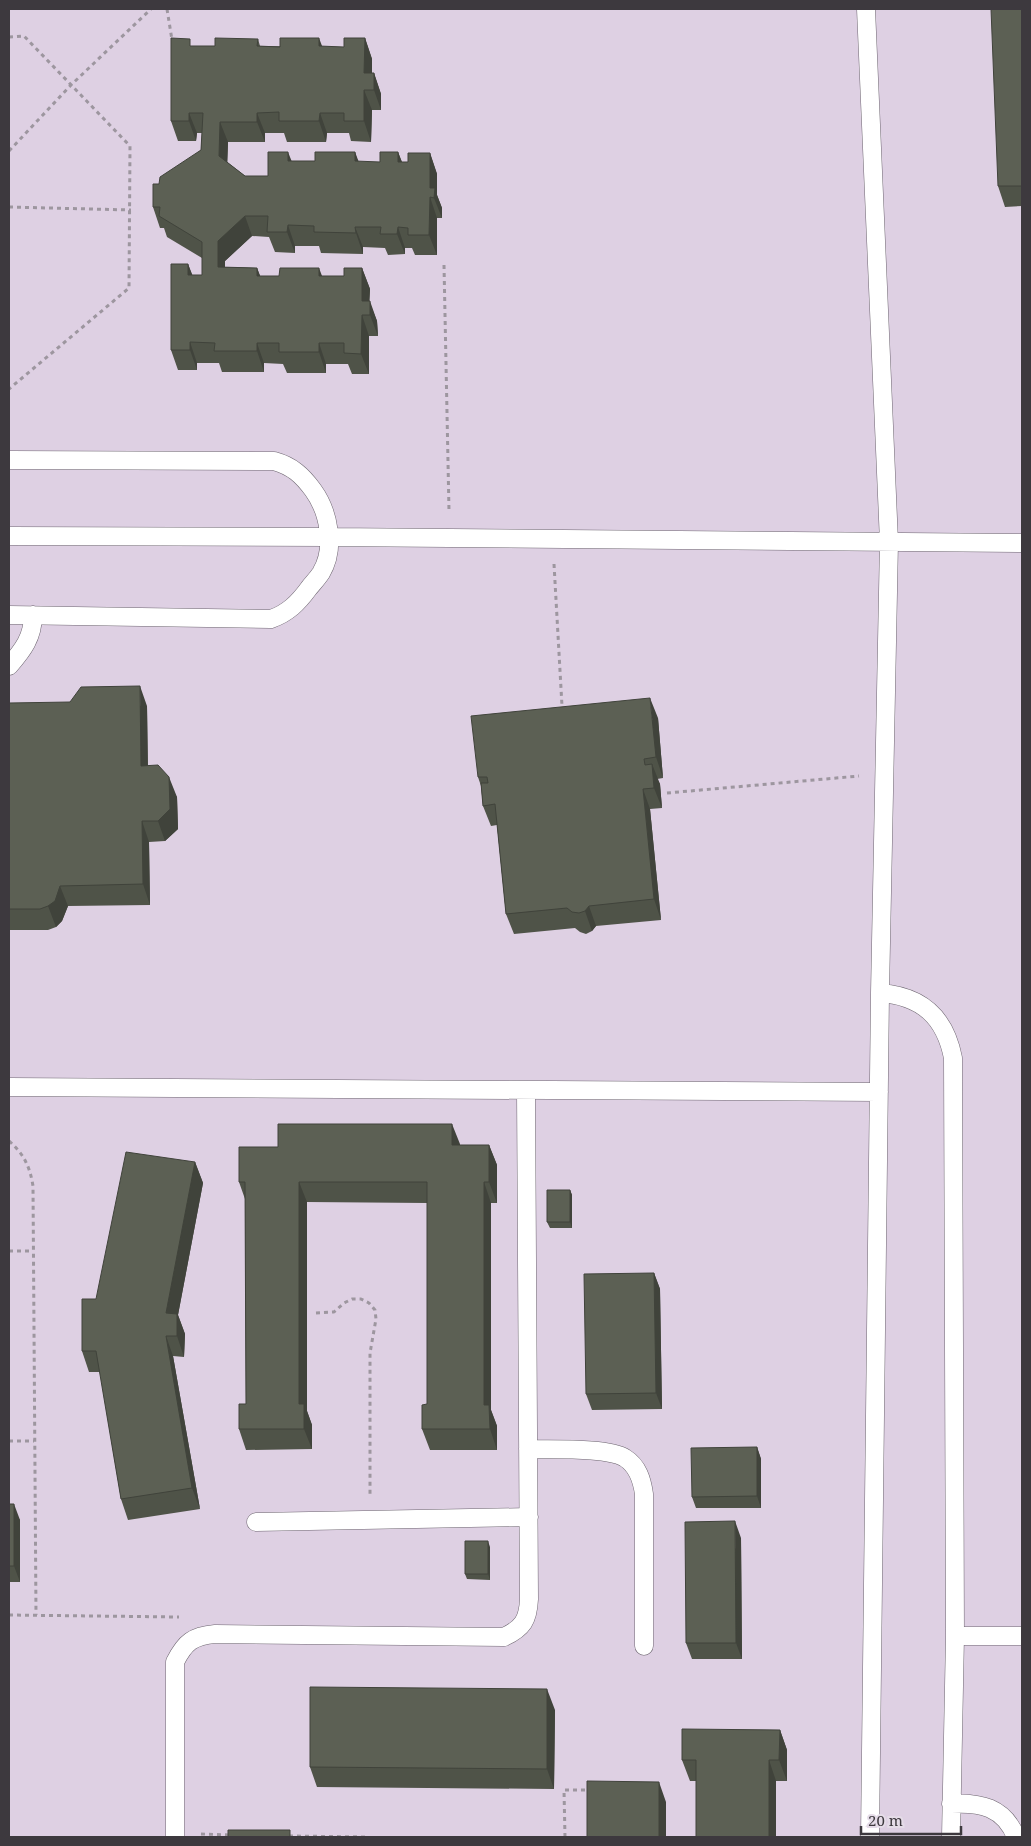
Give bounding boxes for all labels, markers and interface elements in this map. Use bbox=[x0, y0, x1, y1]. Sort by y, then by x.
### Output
scale bar bbox=[861, 1804, 961, 1836]
text: 20 m bbox=[868, 1810, 903, 1830]

